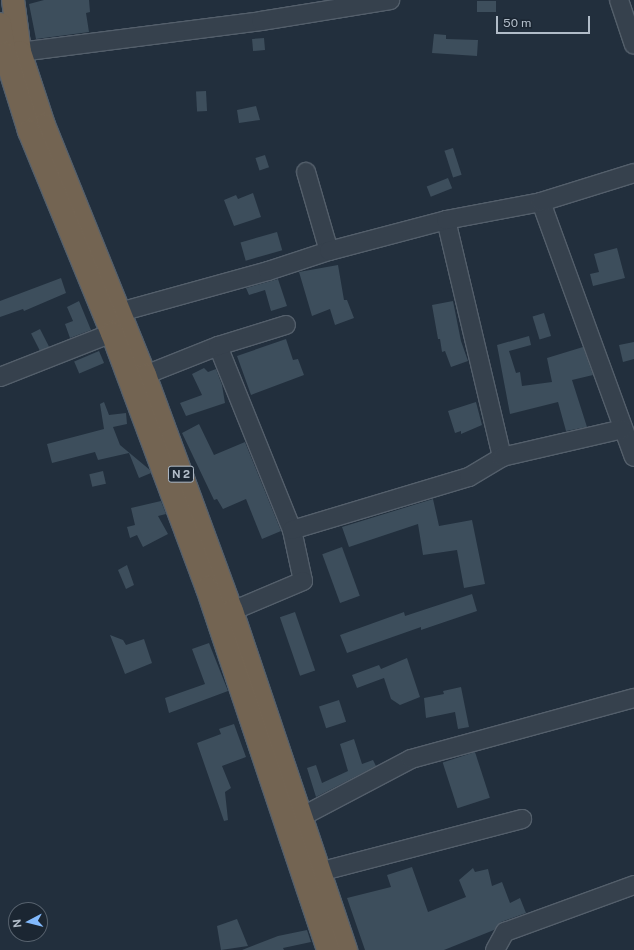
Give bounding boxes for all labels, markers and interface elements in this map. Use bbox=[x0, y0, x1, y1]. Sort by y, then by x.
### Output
scale bar bbox=[498, 8, 592, 34]
text: 50 m bbox=[503, 16, 531, 30]
road number: N 2 bbox=[167, 465, 195, 483]
north arrow bbox=[8, 902, 48, 942]
text: N bbox=[11, 918, 24, 928]

